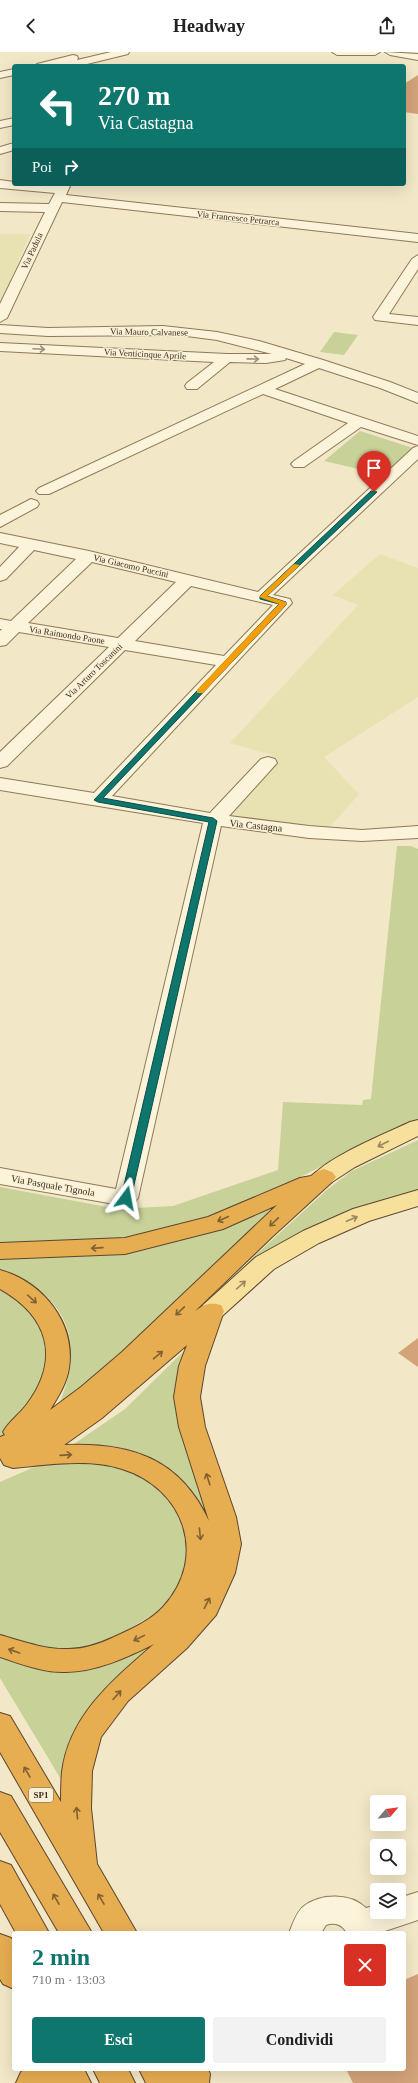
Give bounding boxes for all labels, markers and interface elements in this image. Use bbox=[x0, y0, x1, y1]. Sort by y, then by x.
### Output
icon: back bbox=[20, 15, 42, 37]
icon: share bbox=[376, 15, 398, 37]
text: Headway bbox=[173, 16, 245, 36]
icon: left bbox=[32, 80, 84, 132]
text: 270 m bbox=[98, 80, 170, 111]
text: Via Castagna bbox=[98, 113, 193, 133]
icon: right bbox=[60, 156, 82, 178]
text: Poi bbox=[32, 159, 52, 175]
street label: Via Francesco Petrarca bbox=[196, 209, 280, 227]
street label: Via Padula bbox=[19, 231, 45, 271]
street label: Via Mauro Calvanese bbox=[110, 326, 188, 338]
one-way arrow bbox=[32, 345, 45, 353]
street label: Via Venticinque Aprile bbox=[104, 347, 186, 361]
one-way arrow bbox=[246, 355, 259, 362]
pin bbox=[357, 451, 391, 492]
icon: arrive bbox=[363, 457, 385, 479]
street label: Via Giacomo Puccini bbox=[92, 552, 170, 580]
street label: Via Raimondo Paone bbox=[28, 624, 106, 646]
street label: Via Arturo Toscanini bbox=[63, 641, 125, 701]
street label: Via Castagna bbox=[229, 817, 283, 834]
one-way arrow bbox=[377, 1140, 389, 1148]
street label: Via Pasquale Tignola bbox=[10, 1173, 96, 1198]
position arrow bbox=[105, 1177, 147, 1219]
one-way arrow bbox=[346, 1215, 358, 1222]
one-way arrow bbox=[218, 1216, 230, 1223]
one-way arrow bbox=[269, 1217, 279, 1227]
one-way arrow bbox=[91, 1245, 104, 1252]
one-way arrow bbox=[236, 1280, 246, 1289]
one-way arrow bbox=[27, 1294, 38, 1303]
one-way arrow bbox=[175, 1307, 185, 1316]
one-way arrow bbox=[152, 1351, 163, 1360]
one-way arrow bbox=[59, 1451, 72, 1458]
one-way arrow bbox=[204, 1474, 212, 1486]
one-way arrow bbox=[196, 1527, 204, 1540]
one-way arrow bbox=[204, 1597, 212, 1609]
one-way arrow bbox=[133, 1635, 145, 1642]
one-way arrow bbox=[8, 1647, 21, 1654]
one-way arrow bbox=[112, 1690, 122, 1700]
one-way arrow bbox=[23, 1766, 31, 1778]
road number: SP1 bbox=[29, 1788, 53, 1802]
north arrow bbox=[370, 1795, 406, 1831]
map controls bbox=[370, 1795, 406, 1919]
one-way arrow bbox=[73, 1807, 81, 1820]
button: search bbox=[370, 1839, 406, 1875]
button: layers bbox=[370, 1883, 406, 1919]
one-way arrow bbox=[51, 1893, 59, 1905]
one-way arrow bbox=[97, 1893, 105, 1905]
text: 2 min bbox=[32, 1944, 90, 1970]
button: close bbox=[344, 1944, 386, 1986]
text: 710 m · 13:03 bbox=[32, 1972, 105, 1987]
button: Esci bbox=[32, 2017, 205, 2063]
button: Condividi bbox=[213, 2017, 386, 2063]

